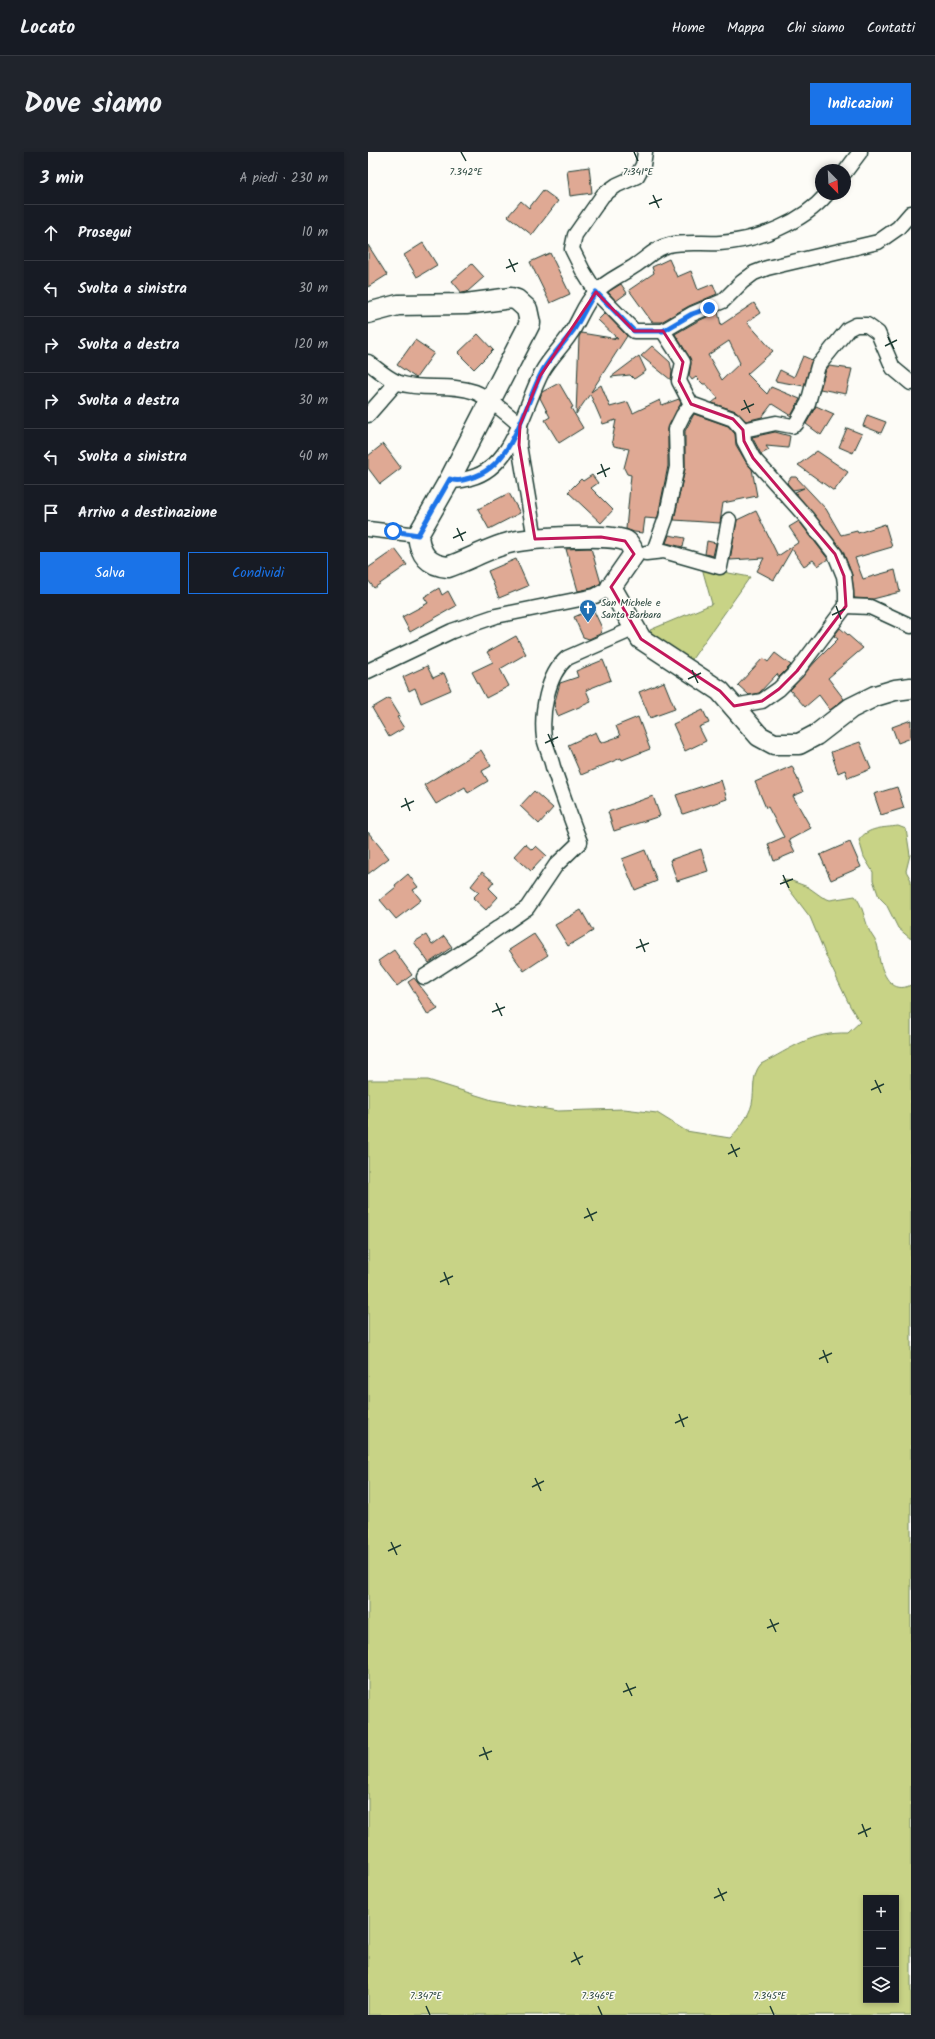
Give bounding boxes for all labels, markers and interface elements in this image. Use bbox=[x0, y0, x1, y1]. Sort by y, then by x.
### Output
text: Locato bbox=[20, 13, 75, 43]
text: Home bbox=[672, 17, 705, 39]
text: Mappa bbox=[727, 17, 764, 39]
text: Chi siamo bbox=[786, 17, 845, 39]
text: Contatti bbox=[867, 17, 915, 39]
text: Dove siamo bbox=[24, 82, 162, 127]
button: Indicazioni bbox=[810, 83, 911, 125]
text: 7.342°E bbox=[449, 164, 484, 180]
text: 7.341°E bbox=[623, 164, 654, 180]
north arrow bbox=[815, 164, 851, 200]
text: 3 min bbox=[40, 165, 84, 192]
text: A piedi · 230 m bbox=[240, 168, 328, 189]
text: Prosegui bbox=[78, 221, 131, 245]
icon: ahead bbox=[40, 222, 62, 244]
text: 10 m bbox=[302, 222, 328, 243]
text: Svolta a sinistra bbox=[78, 277, 187, 301]
icon: left bbox=[40, 278, 62, 300]
text: 30 m bbox=[299, 278, 328, 299]
route end bbox=[700, 299, 718, 317]
text: Svolta a destra bbox=[78, 333, 179, 357]
icon: right bbox=[40, 334, 62, 356]
text: 120 m bbox=[294, 334, 328, 355]
text: Svolta a destra bbox=[78, 389, 179, 413]
icon: right bbox=[40, 390, 62, 412]
text: 30 m bbox=[299, 390, 328, 411]
text: Svolta a sinistra bbox=[78, 445, 187, 469]
icon: left bbox=[40, 446, 62, 468]
text: 40 m bbox=[299, 446, 328, 467]
text: Arrivo a destinazione bbox=[78, 501, 217, 525]
icon: arrive bbox=[40, 502, 62, 524]
route start bbox=[384, 522, 402, 540]
button: Salva bbox=[40, 552, 180, 594]
button: Condividi bbox=[188, 552, 328, 594]
place label: San Michele e Santa Barbara bbox=[601, 595, 662, 623]
church icon: San Michele e Santa Barbara bbox=[578, 598, 598, 623]
map controls bbox=[863, 1895, 899, 2003]
button: + bbox=[863, 1895, 899, 1931]
button: − bbox=[863, 1931, 899, 1967]
button: layers bbox=[863, 1967, 899, 2003]
text: 7.347°E bbox=[410, 1988, 443, 2004]
text: 7.346°E bbox=[582, 1988, 616, 2004]
text: 7.345°E bbox=[754, 1988, 788, 2004]

